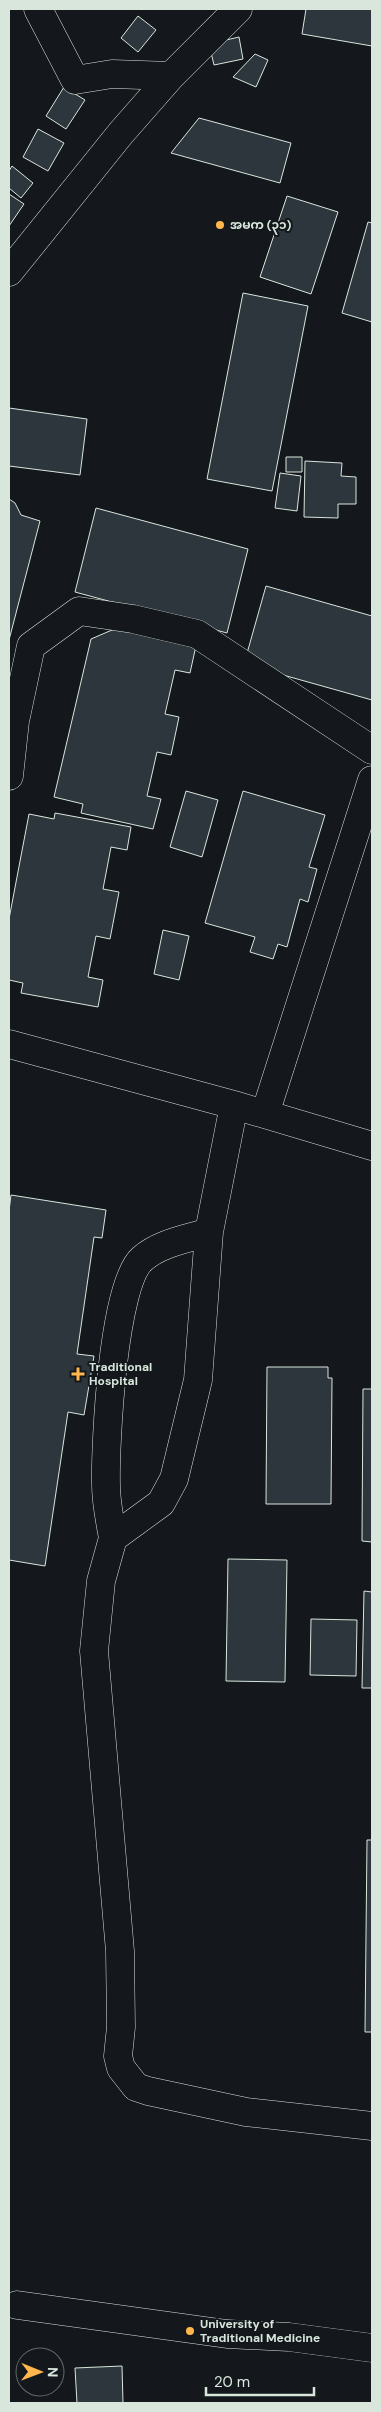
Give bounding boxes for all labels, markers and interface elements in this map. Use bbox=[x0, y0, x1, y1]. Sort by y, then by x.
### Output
place label: အမက (၃၁) bbox=[230, 217, 292, 235]
marker: အမက (၃၁) bbox=[214, 219, 226, 231]
place label: Traditional Hospital bbox=[89, 1359, 152, 1389]
marker: Traditional Hospital bbox=[71, 1367, 85, 1381]
place label: University of Traditional Medicine bbox=[200, 2316, 320, 2346]
marker: University of Traditional Medicine bbox=[184, 2325, 196, 2337]
north arrow bbox=[15, 2347, 65, 2397]
scale bar bbox=[206, 2364, 314, 2396]
text: N bbox=[44, 2367, 62, 2377]
text: 20 m bbox=[214, 2372, 250, 2392]

